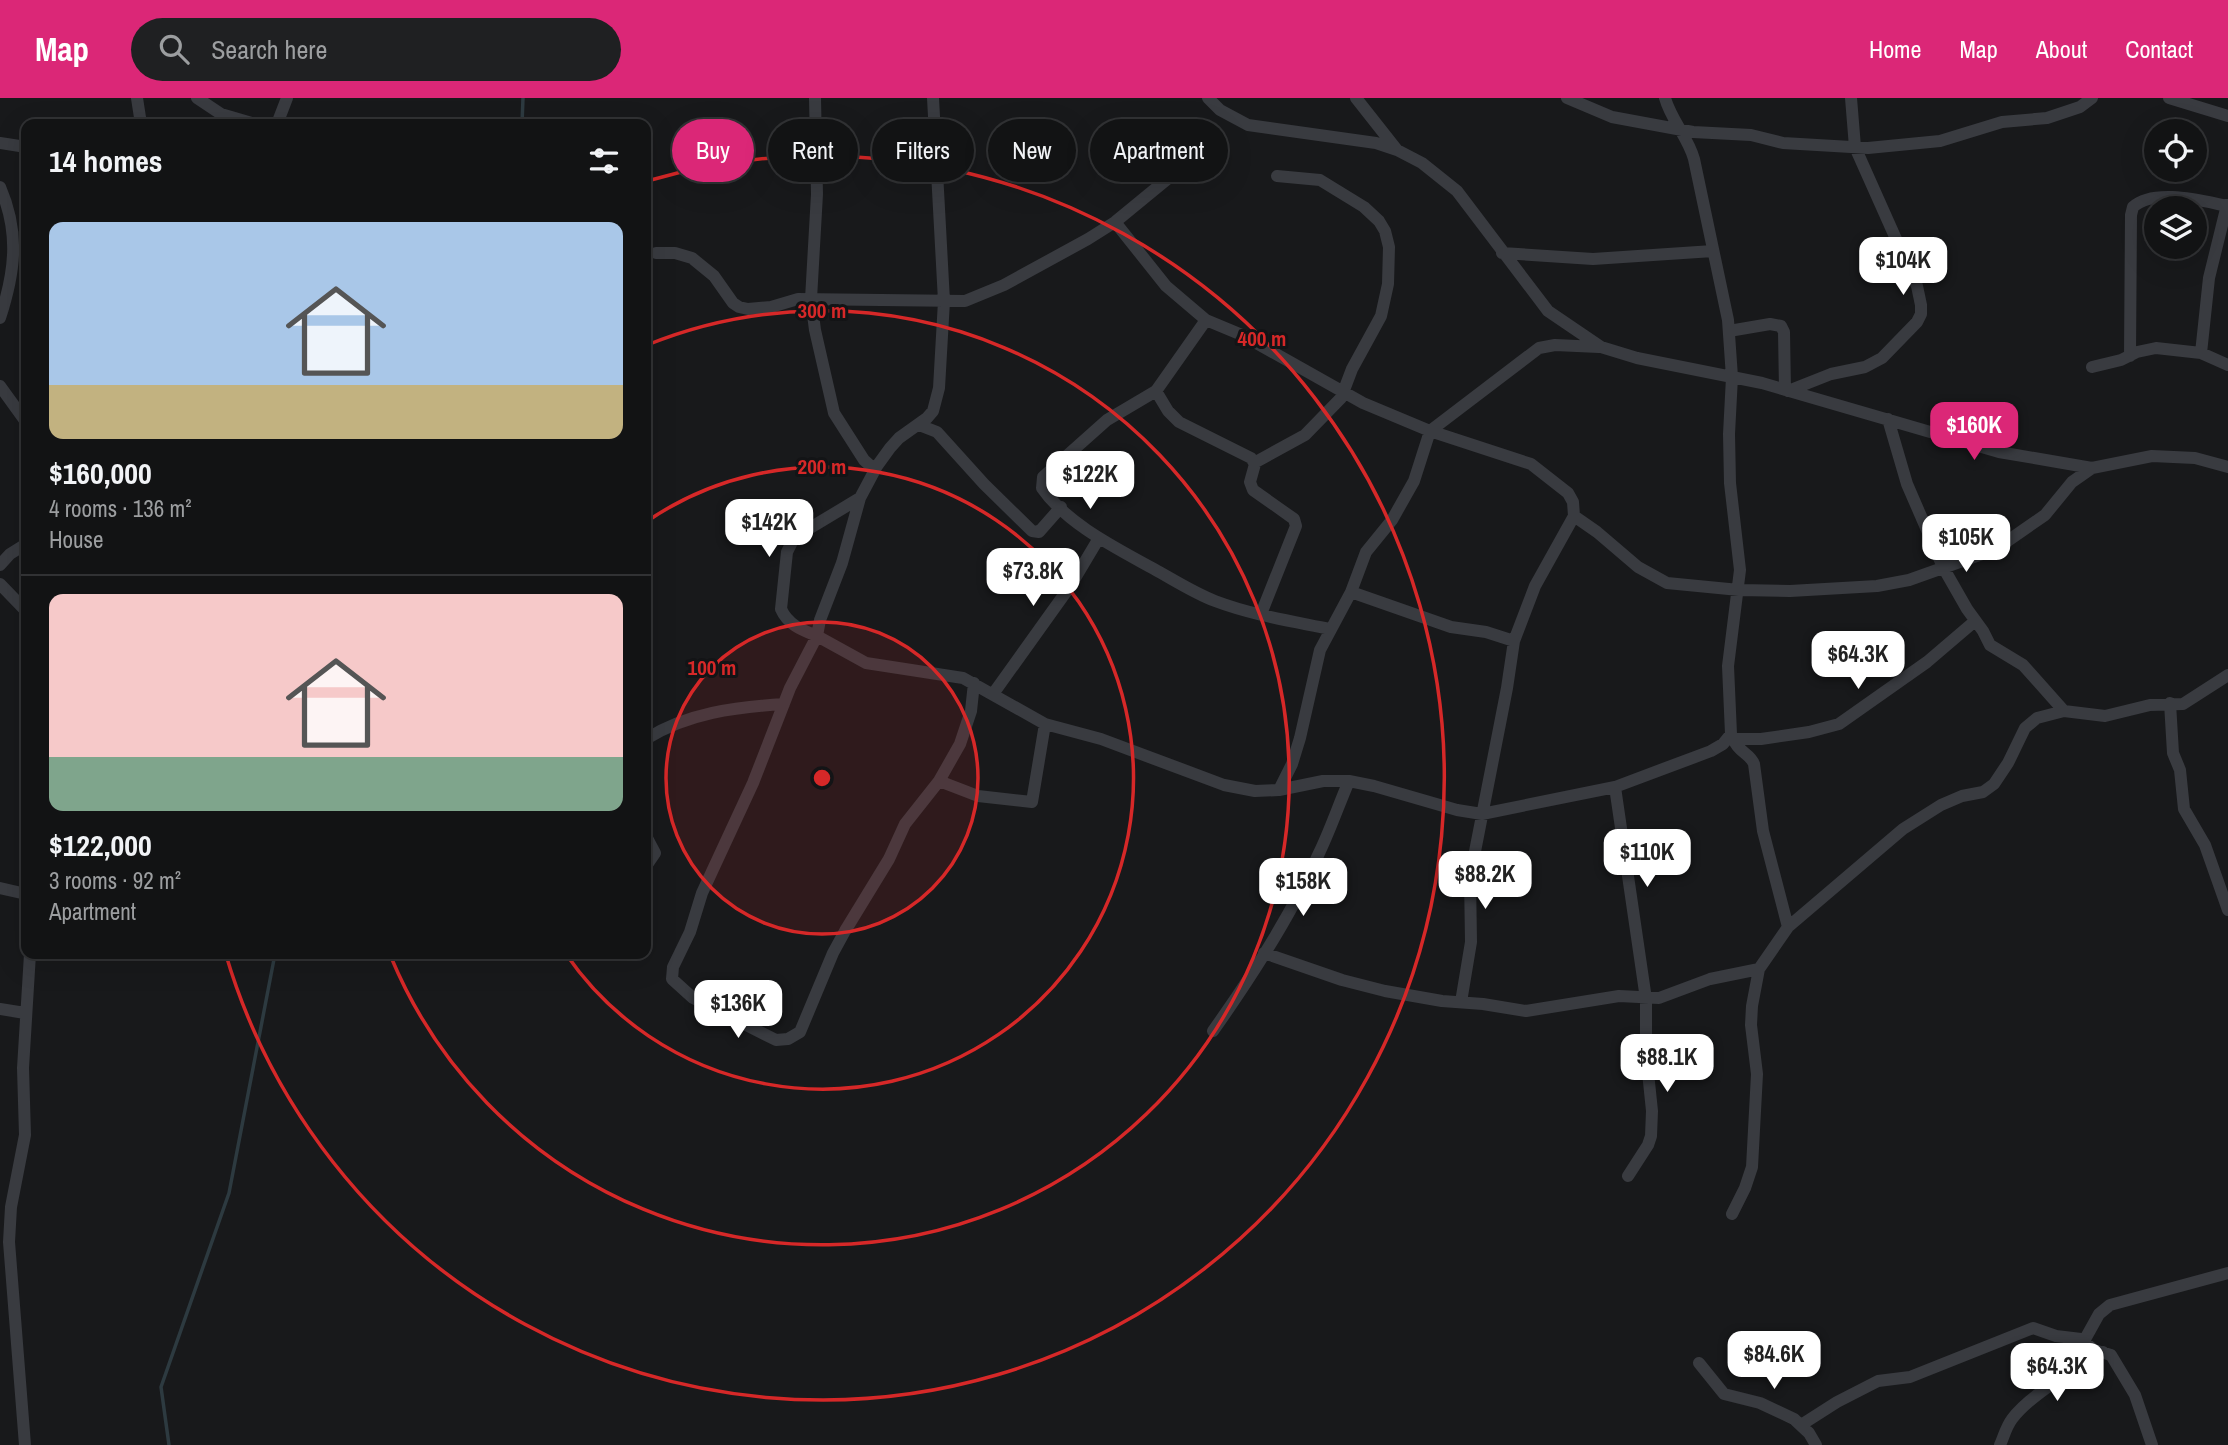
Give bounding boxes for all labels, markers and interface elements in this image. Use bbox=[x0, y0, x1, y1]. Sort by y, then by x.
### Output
search box bbox=[131, 18, 621, 81]
text: Map bbox=[35, 27, 89, 71]
icon: search bbox=[155, 30, 193, 68]
text: Search here bbox=[211, 32, 327, 67]
text: Home bbox=[1869, 33, 1921, 65]
text: Map bbox=[1959, 33, 1998, 65]
text: About bbox=[2036, 33, 2087, 65]
text: Contact bbox=[2125, 33, 2193, 65]
chip: Buy bbox=[672, 119, 754, 182]
chip: Rent bbox=[768, 119, 858, 182]
chip: Filters bbox=[872, 119, 974, 182]
chip: New bbox=[988, 119, 1076, 182]
chip: Apartment bbox=[1090, 119, 1228, 182]
map controls bbox=[2144, 119, 2207, 259]
button: locate bbox=[2144, 119, 2207, 182]
text: 14 homes bbox=[49, 141, 163, 181]
icon: filters bbox=[585, 142, 623, 180]
button: layers bbox=[2144, 196, 2207, 259]
pin: $104K bbox=[1854, 238, 1952, 297]
text: $104K bbox=[1875, 244, 1931, 275]
icon: home bbox=[273, 268, 399, 394]
text: 300 m bbox=[798, 296, 846, 325]
text: 400 m bbox=[1238, 324, 1286, 353]
pin: $160K bbox=[1925, 402, 2023, 462]
text: $160K bbox=[1946, 409, 2002, 440]
text: 200 m bbox=[798, 452, 846, 481]
pin: $122K bbox=[1041, 452, 1139, 511]
text: $160,000 bbox=[49, 453, 152, 493]
text: $122K bbox=[1062, 458, 1118, 489]
text: 4 rooms · 136 m² bbox=[49, 493, 192, 524]
pin: $142K bbox=[720, 500, 818, 559]
text: $142K bbox=[741, 506, 797, 537]
pin: $105K bbox=[1917, 514, 2015, 574]
text: $105K bbox=[1938, 521, 1994, 552]
text: House bbox=[49, 524, 104, 555]
pin: $73.8K bbox=[976, 548, 1090, 608]
text: $73.8K bbox=[1003, 555, 1063, 586]
pin: $64.3K bbox=[1801, 632, 1915, 691]
text: $64.3K bbox=[1828, 638, 1888, 669]
icon: home bbox=[273, 640, 399, 766]
text: 100 m bbox=[688, 653, 736, 682]
centre of rings bbox=[810, 766, 834, 790]
text: $122,000 bbox=[49, 825, 152, 865]
pin: $110K bbox=[1598, 830, 1696, 889]
text: $110K bbox=[1620, 836, 1674, 867]
pin: $88.2K bbox=[1428, 852, 1542, 911]
pin: $158K bbox=[1254, 858, 1352, 918]
text: $88.2K bbox=[1455, 858, 1515, 889]
text: 3 rooms · 92 m² bbox=[49, 865, 181, 896]
text: $158K bbox=[1275, 865, 1331, 896]
text: Apartment bbox=[49, 896, 136, 927]
pin: $136K bbox=[689, 981, 787, 1040]
text: $136K bbox=[710, 987, 766, 1018]
pin: $88.1K bbox=[1610, 1034, 1724, 1094]
text: $88.1K bbox=[1637, 1041, 1697, 1072]
pin: $84.6K bbox=[1717, 1332, 1831, 1391]
text: $84.6K bbox=[1744, 1338, 1804, 1369]
pin: $64.3K bbox=[2000, 1344, 2114, 1403]
text: $64.3K bbox=[2027, 1350, 2087, 1381]

